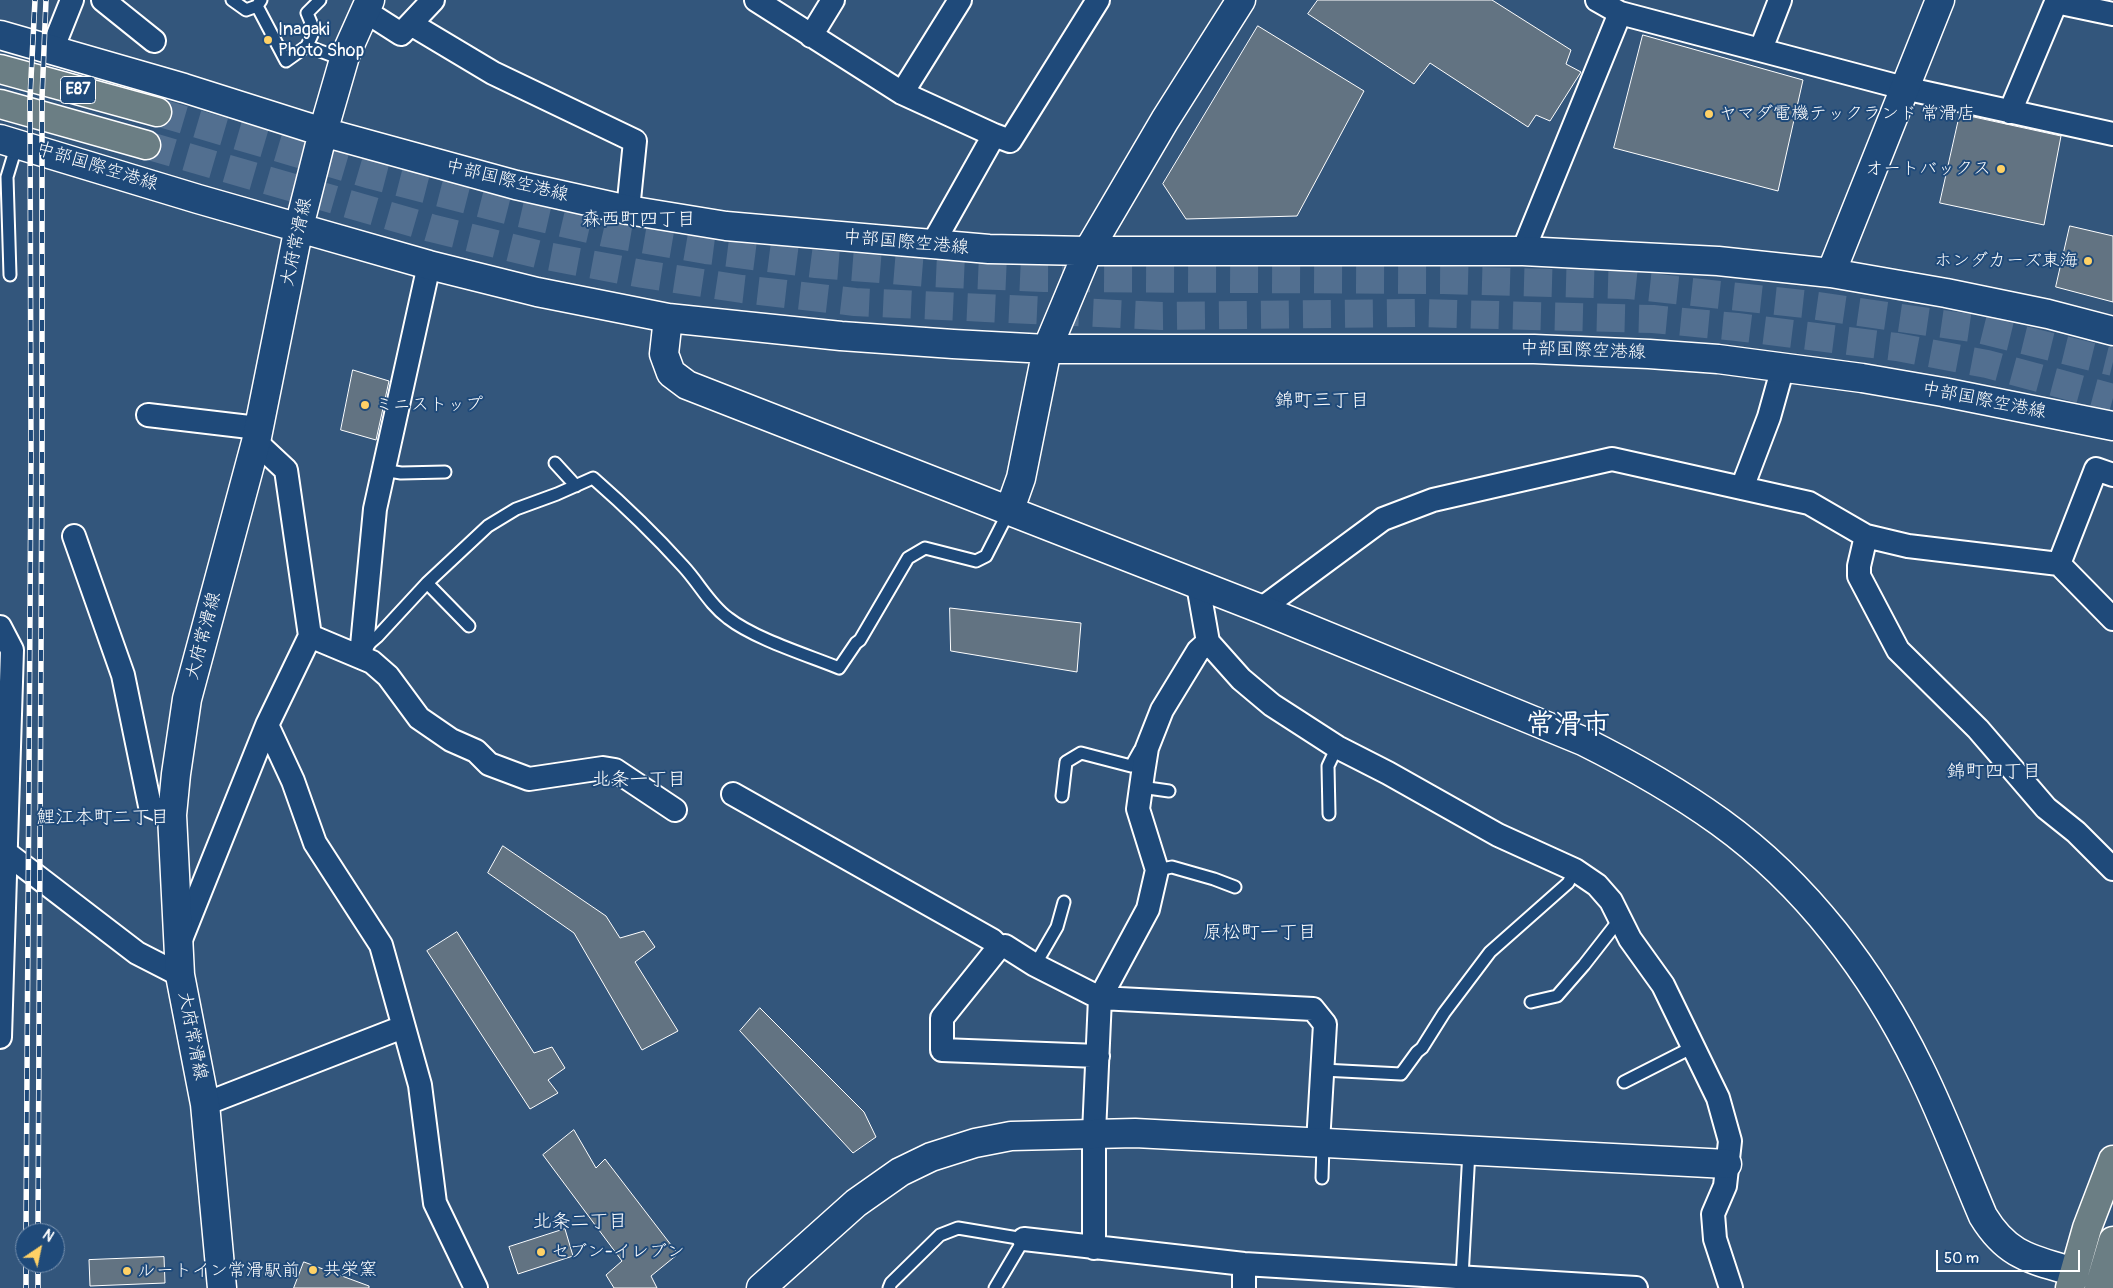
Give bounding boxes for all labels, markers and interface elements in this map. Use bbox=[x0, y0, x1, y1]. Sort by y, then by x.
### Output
place label: Inagaki Photo Shop bbox=[278, 19, 364, 62]
marker: Inagaki Photo Shop bbox=[262, 34, 274, 46]
road number: E87 bbox=[60, 76, 96, 104]
place label: ヤマダ電機テックランド 常滑店 bbox=[1719, 103, 1975, 125]
marker: ヤマダ電機テックランド 常滑店 bbox=[1703, 108, 1715, 120]
street label: 中部国際空港線 bbox=[34, 138, 160, 196]
street label: 中部国際空港線 bbox=[443, 155, 571, 207]
place label: オートバックス bbox=[1865, 158, 1991, 180]
marker: オートバックス bbox=[1995, 163, 2007, 175]
street label: 大府常滑線 bbox=[277, 196, 317, 288]
district label: 森西町四丁目 bbox=[582, 209, 696, 231]
street label: 中部国際空港線 bbox=[842, 227, 970, 259]
place label: ホンダカーズ東海 bbox=[1934, 250, 2078, 272]
marker: ホンダカーズ東海 bbox=[2082, 255, 2094, 267]
street label: 中部国際空港線 bbox=[1520, 338, 1646, 364]
street label: 中部国際空港線 bbox=[1920, 378, 2048, 424]
district label: 錦町三丁目 bbox=[1275, 390, 1369, 412]
place label: ミニストップ bbox=[375, 394, 483, 416]
marker: ミニストップ bbox=[359, 399, 371, 411]
street label: 大府常滑線 bbox=[182, 590, 226, 682]
district label: 常滑市 bbox=[1526, 709, 1610, 743]
district label: 錦町四丁目 bbox=[1947, 761, 2041, 783]
district label: 北条一丁目 bbox=[592, 769, 686, 791]
district label: 鯉江本町二丁目 bbox=[37, 807, 169, 829]
district label: 原松町一丁目 bbox=[1203, 922, 1317, 944]
street label: 大府常滑線 bbox=[173, 990, 211, 1082]
district label: 北条二丁目 bbox=[533, 1211, 627, 1233]
north arrow bbox=[15, 1223, 65, 1273]
text: N bbox=[39, 1226, 57, 1246]
scale bar bbox=[1938, 1240, 2082, 1272]
place label: セブン-イレブン bbox=[551, 1241, 685, 1263]
marker: セブン-イレブン bbox=[535, 1246, 547, 1258]
text: 50 m bbox=[1944, 1249, 1979, 1268]
place label: 共栄窯 bbox=[323, 1259, 377, 1281]
place label: ルートイン常滑駅前 bbox=[137, 1260, 300, 1282]
marker: 共栄窯 bbox=[307, 1264, 319, 1276]
marker: ルートイン常滑駅前 bbox=[121, 1265, 133, 1277]

